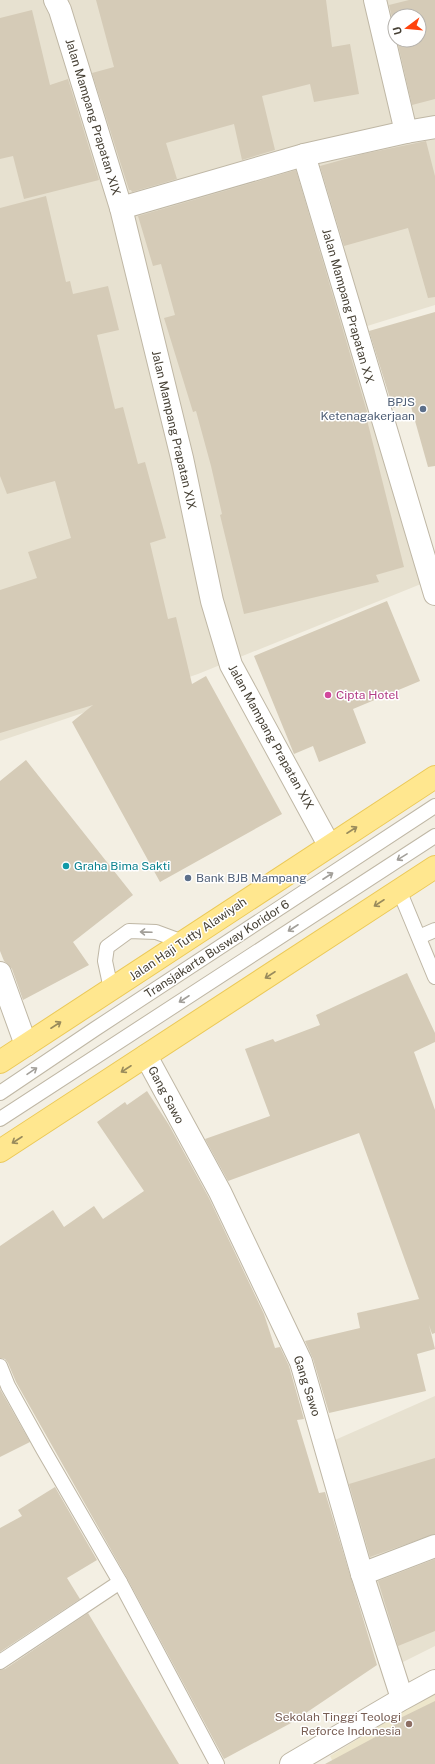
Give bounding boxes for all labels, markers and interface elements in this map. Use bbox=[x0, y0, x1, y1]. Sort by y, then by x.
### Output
north arrow bbox=[387, 8, 427, 48]
text: U bbox=[391, 25, 404, 36]
street label: Jalan Mampang Prapatan XIX bbox=[62, 37, 124, 197]
street label: Jalan Mampang Prapatan XX bbox=[319, 227, 377, 385]
street label: Jalan Mampang Prapatan XIX bbox=[149, 349, 199, 511]
place label: BPJS Ketenagakerjaan bbox=[321, 395, 415, 423]
marker: BPJS Ketenagakerjaan bbox=[418, 404, 428, 414]
street label: Jalan Mampang Prapatan XIX bbox=[225, 662, 317, 812]
place label: Cipta Hotel bbox=[336, 688, 399, 702]
marker: Cipta Hotel bbox=[323, 690, 333, 700]
one-way arrow bbox=[346, 826, 358, 834]
one-way arrow bbox=[397, 853, 408, 861]
place label: Graha Bima Sakti bbox=[74, 859, 170, 873]
marker: Graha Bima Sakti bbox=[61, 861, 71, 871]
place label: Bank BJB Mampang bbox=[196, 871, 307, 885]
one-way arrow bbox=[322, 872, 334, 880]
marker: Bank BJB Mampang bbox=[183, 873, 193, 883]
street label: Jalan Haji Tutty Alawiyah bbox=[127, 894, 249, 984]
street label: Transjakarta Busway Koridor 6 bbox=[142, 897, 292, 1001]
one-way arrow bbox=[373, 899, 384, 908]
one-way arrow bbox=[288, 924, 299, 932]
one-way arrow bbox=[140, 928, 153, 936]
one-way arrow bbox=[264, 971, 276, 979]
one-way arrow bbox=[179, 995, 190, 1003]
one-way arrow bbox=[51, 1021, 62, 1030]
street label: Gang Sawo bbox=[145, 1064, 187, 1126]
one-way arrow bbox=[120, 1065, 132, 1073]
one-way arrow bbox=[26, 1067, 37, 1075]
one-way arrow bbox=[12, 1136, 23, 1144]
street label: Gang Sawo bbox=[291, 1354, 323, 1418]
place label: Sekolah Tinggi Teologi Reforce Indonesia bbox=[275, 1710, 401, 1738]
marker: Sekolah Tinggi Teologi Reforce Indonesia bbox=[404, 1719, 414, 1729]

